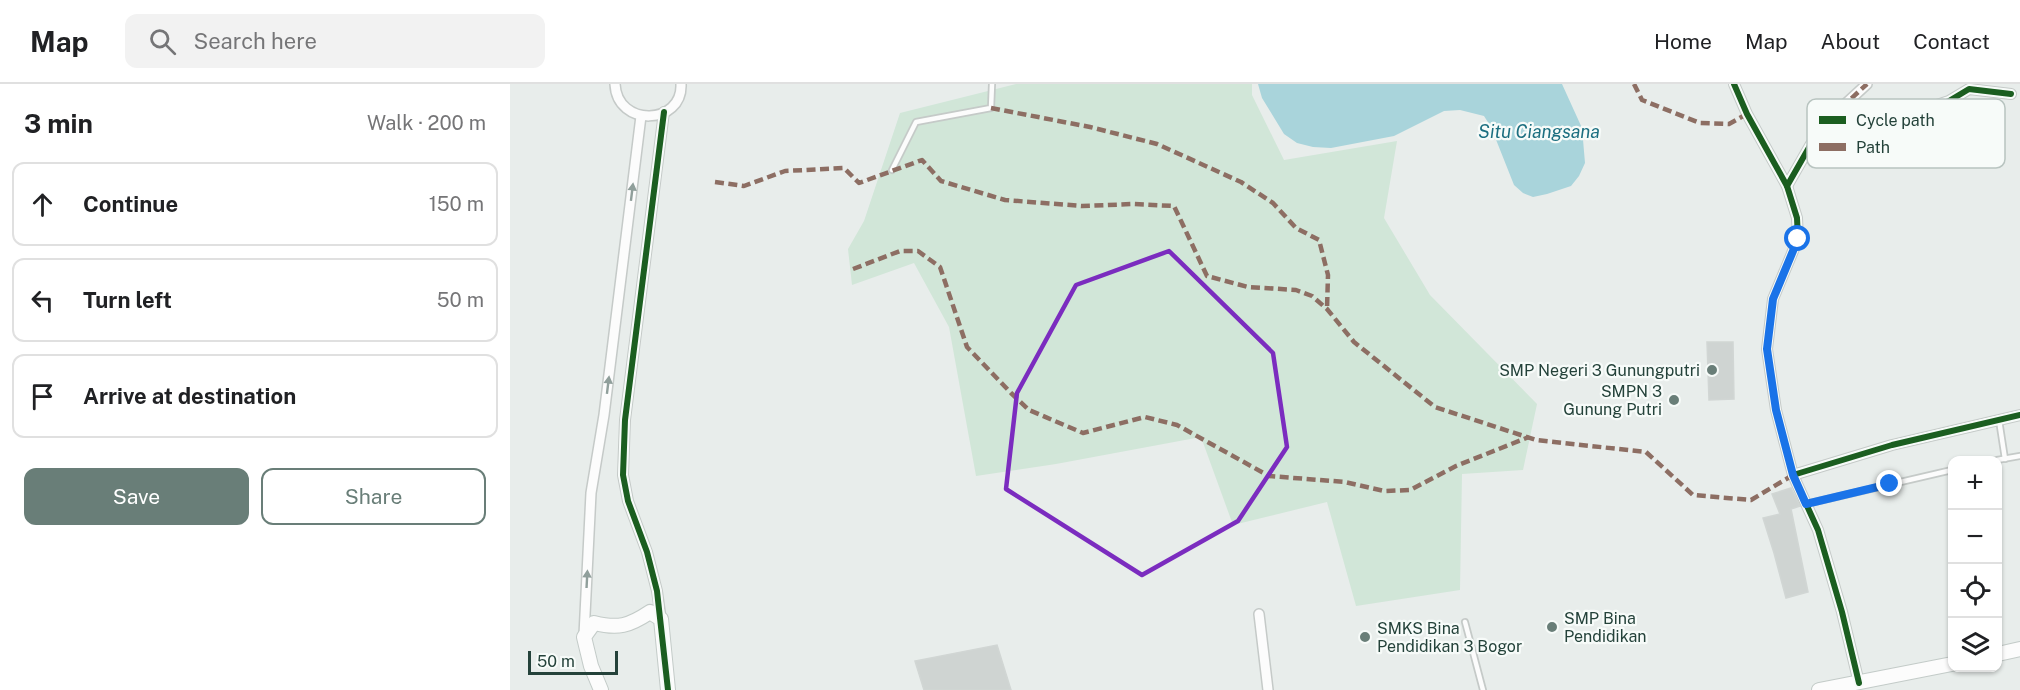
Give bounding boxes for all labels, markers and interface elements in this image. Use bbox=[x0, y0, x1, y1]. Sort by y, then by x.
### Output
search box bbox=[125, 14, 545, 68]
text: Map bbox=[30, 25, 89, 58]
icon: search bbox=[146, 25, 179, 58]
text: Search here bbox=[194, 28, 317, 54]
text: Home bbox=[1654, 29, 1712, 54]
text: Map bbox=[1745, 29, 1788, 54]
text: About bbox=[1821, 29, 1880, 54]
text: Contact bbox=[1913, 29, 1990, 54]
legend bbox=[1807, 99, 2005, 168]
text: 3 min bbox=[24, 108, 93, 139]
text: Walk · 200 m bbox=[367, 111, 486, 135]
text: Cycle path bbox=[1856, 111, 1935, 130]
water label: Situ Ciangsana bbox=[1478, 121, 1600, 142]
text: Path bbox=[1856, 138, 1890, 157]
one-way arrow bbox=[627, 182, 637, 201]
icon: ahead bbox=[26, 188, 59, 221]
text: Continue bbox=[83, 191, 178, 217]
text: 150 m bbox=[429, 192, 484, 216]
route start bbox=[1784, 225, 1810, 251]
icon: left bbox=[26, 284, 59, 317]
text: Turn left bbox=[83, 287, 172, 313]
text: 50 m bbox=[437, 288, 484, 312]
place label: SMP Negeri 3 Gunungputri bbox=[1499, 361, 1700, 380]
marker: SMP Negeri 3 Gunungputri bbox=[1705, 363, 1719, 377]
one-way arrow bbox=[603, 376, 613, 395]
icon: arrive bbox=[26, 380, 59, 413]
place label: SMPN 3 Gunung Putri bbox=[1563, 382, 1662, 419]
text: Arrive at destination bbox=[83, 383, 296, 409]
marker: SMPN 3 Gunung Putri bbox=[1667, 393, 1681, 407]
map controls bbox=[1948, 456, 2002, 672]
button: + bbox=[1948, 456, 2002, 510]
button: Save bbox=[24, 468, 249, 525]
button: Share bbox=[261, 468, 486, 525]
route end bbox=[1876, 470, 1902, 496]
button: − bbox=[1948, 510, 2002, 564]
button: locate bbox=[1948, 564, 2002, 618]
one-way arrow bbox=[582, 569, 591, 588]
place label: SMP Bina Pendidikan bbox=[1564, 609, 1647, 646]
button: layers bbox=[1948, 618, 2002, 672]
place label: SMKS Bina Pendidikan 3 Bogor bbox=[1377, 619, 1522, 656]
marker: SMP Bina Pendidikan bbox=[1545, 620, 1559, 634]
marker: SMKS Bina Pendidikan 3 Bogor bbox=[1358, 630, 1372, 644]
scale bar bbox=[528, 648, 618, 676]
text: 50 m bbox=[537, 652, 575, 671]

